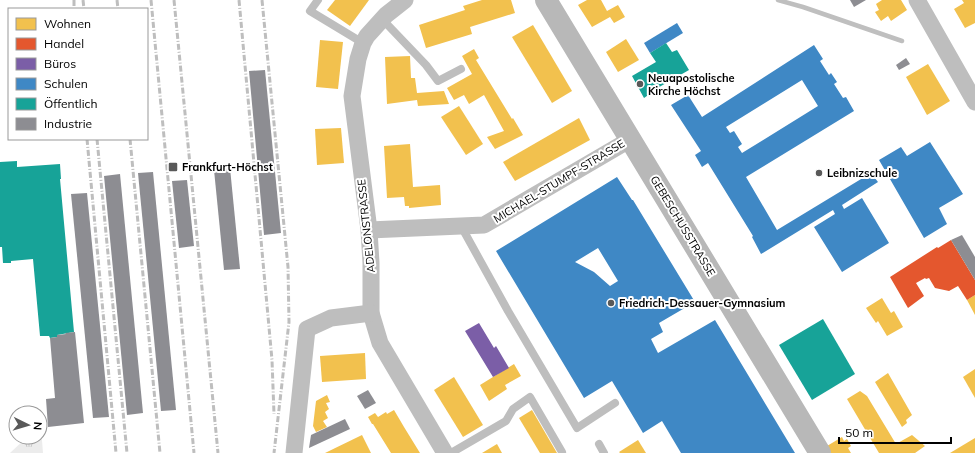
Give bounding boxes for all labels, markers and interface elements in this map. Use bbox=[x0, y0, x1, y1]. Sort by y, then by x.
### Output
legend bbox=[8, 8, 148, 140]
text: Wohnen bbox=[44, 16, 91, 31]
text: Handel bbox=[44, 36, 84, 51]
text: Büros bbox=[44, 56, 76, 71]
place label: Neuapostolische Kirche Höchst bbox=[648, 71, 735, 98]
text: Schulen bbox=[44, 76, 88, 91]
marker: Neuapostolische Kirche Höchst bbox=[635, 79, 645, 89]
text: Öffentlich bbox=[44, 96, 97, 111]
text: Industrie bbox=[44, 116, 92, 131]
street label: MICHAEL-STUMPF-STRASSE bbox=[491, 136, 627, 226]
place label: Frankfurt-Höchst bbox=[182, 160, 273, 174]
marker: Frankfurt-Höchst bbox=[167, 161, 179, 173]
place label: Leibnizschule bbox=[827, 166, 897, 180]
marker: Leibnizschule bbox=[814, 168, 824, 178]
street label: GEBESCHUSSTRASSE bbox=[647, 173, 719, 279]
street label: ADELONSTRASSE bbox=[354, 178, 378, 274]
place label: Friedrich-Dessauer-Gymnasium bbox=[619, 296, 786, 310]
marker: Friedrich-Dessauer-Gymnasium bbox=[606, 298, 616, 308]
north arrow bbox=[8, 405, 48, 445]
scale bar bbox=[839, 419, 951, 445]
text: N bbox=[31, 421, 45, 431]
text: 50 m bbox=[845, 425, 873, 440]

